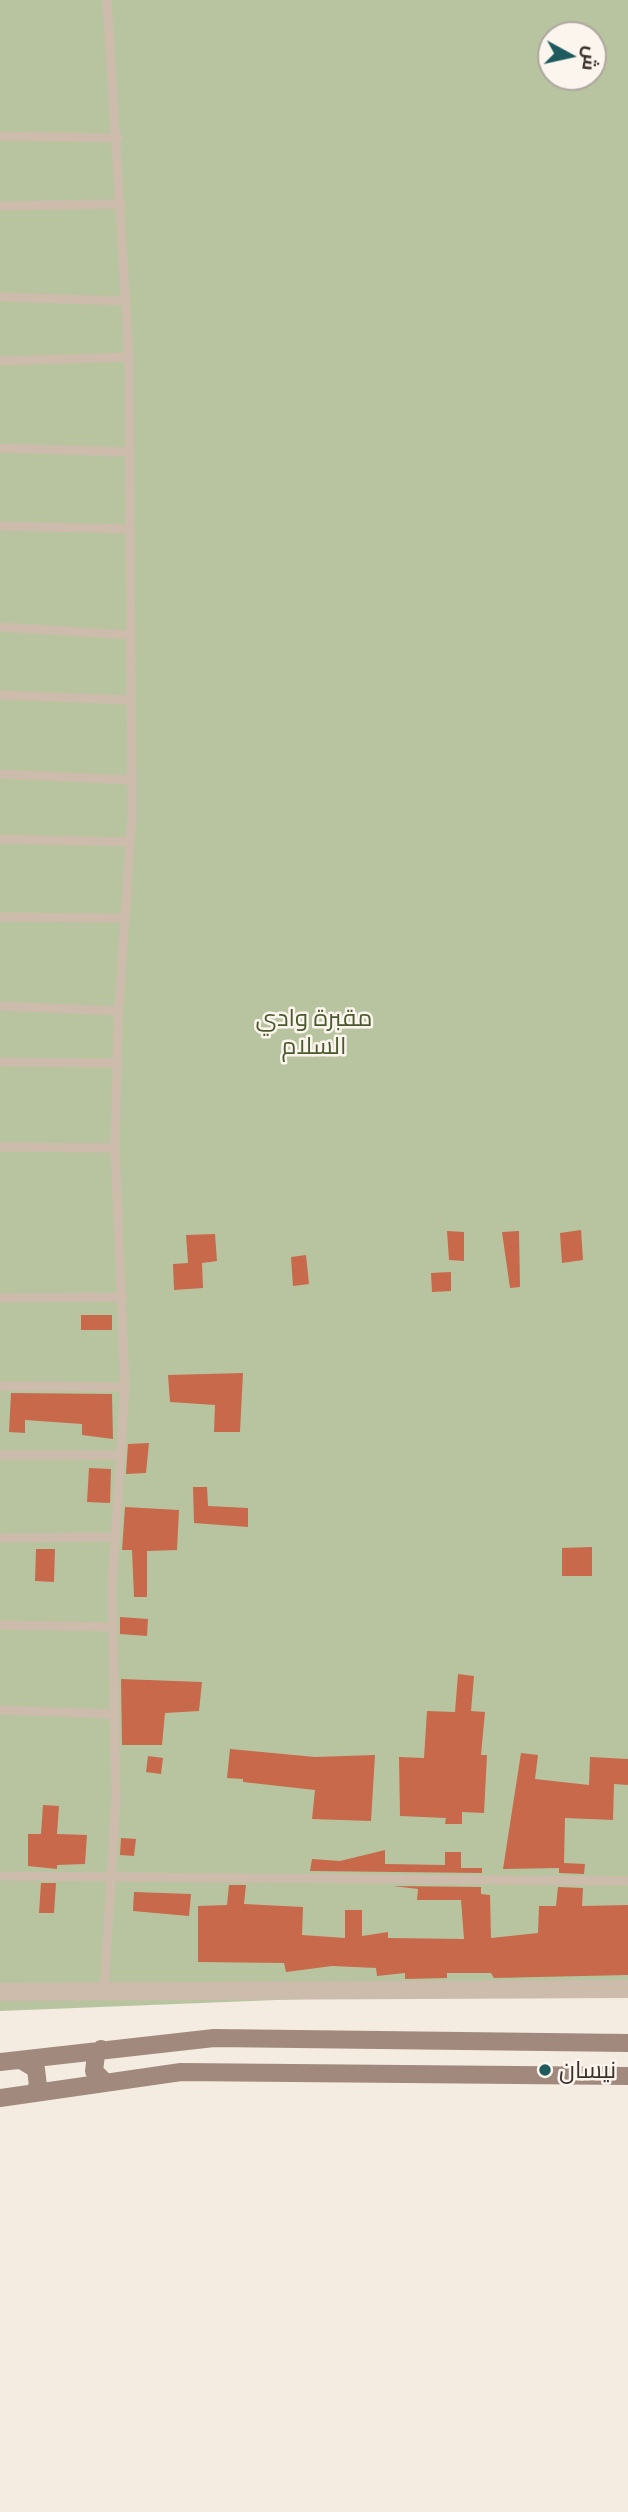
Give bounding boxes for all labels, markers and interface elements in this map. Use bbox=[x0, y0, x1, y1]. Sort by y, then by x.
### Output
north arrow bbox=[537, 21, 607, 91]
text: ش bbox=[578, 45, 604, 72]
park label: مقبرة وادي السلام bbox=[256, 1004, 372, 1060]
place label: نيسان bbox=[559, 2056, 616, 2084]
marker: نيسان bbox=[537, 2062, 553, 2078]

